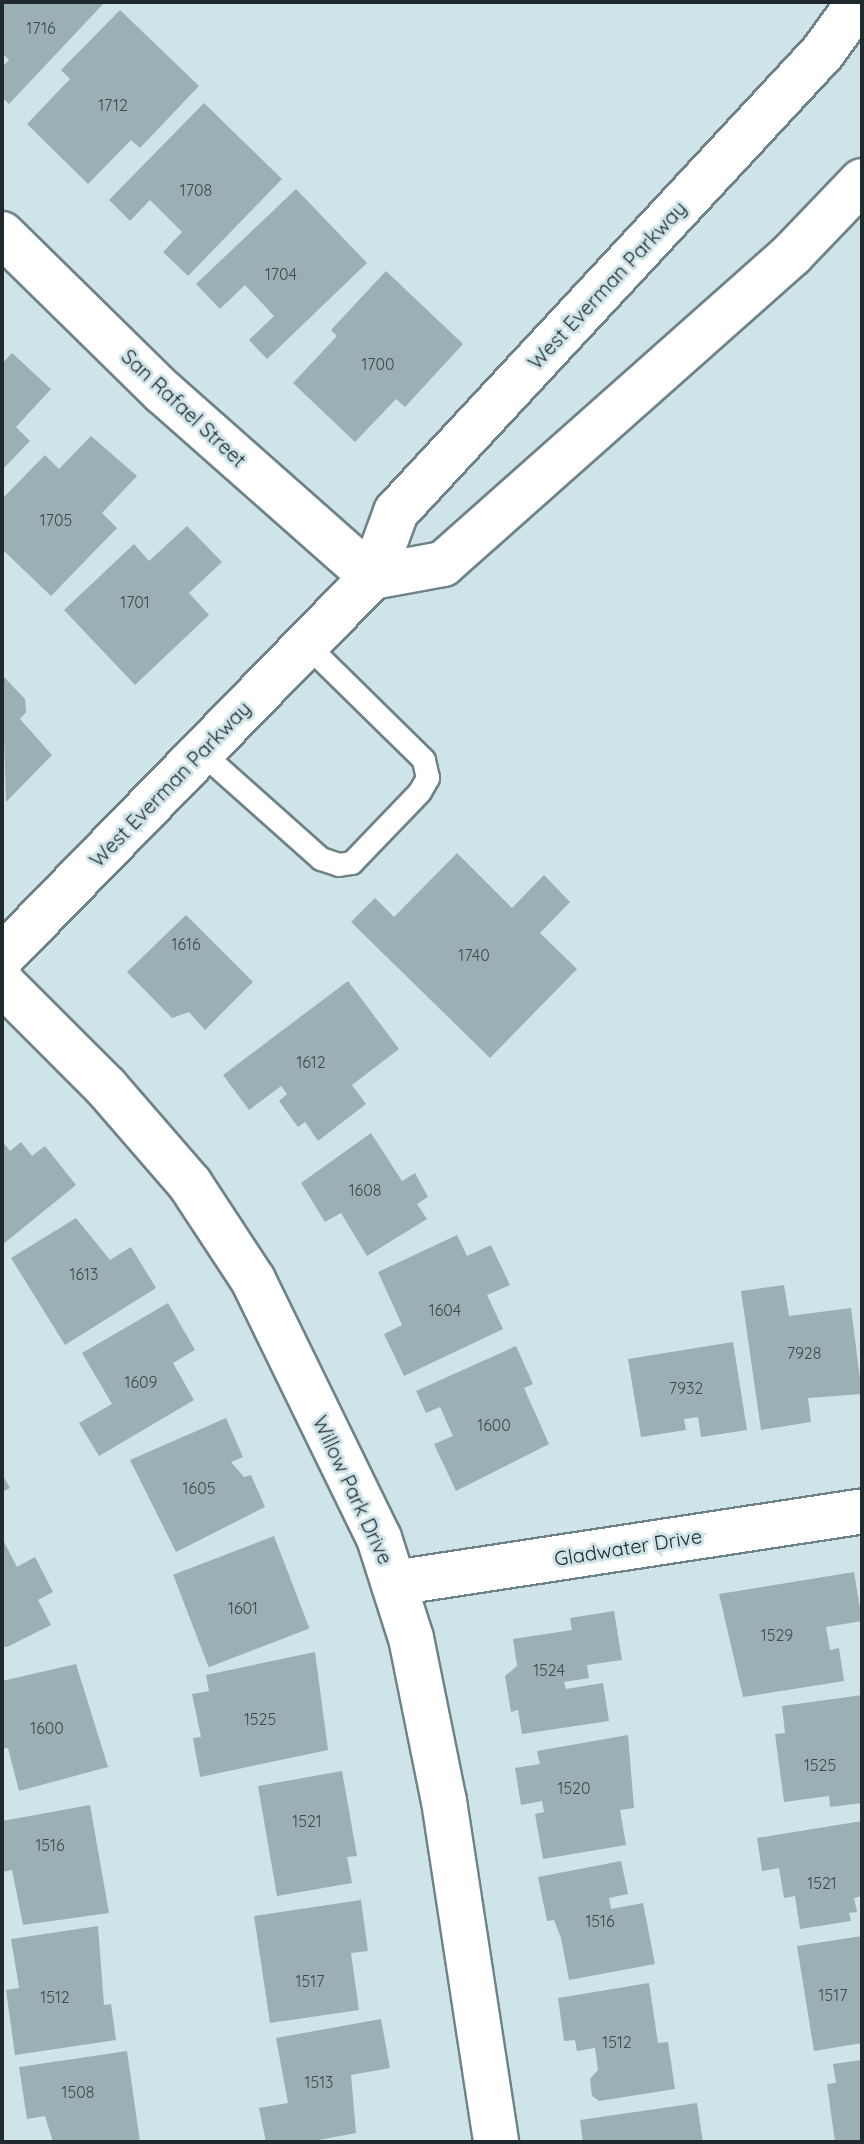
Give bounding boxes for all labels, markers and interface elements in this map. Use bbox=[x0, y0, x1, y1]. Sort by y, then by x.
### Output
house number: 1716 bbox=[26, 18, 56, 38]
house number: 1712 bbox=[98, 95, 128, 115]
house number: 1708 bbox=[180, 180, 212, 200]
street label: West Everman Parkway bbox=[523, 196, 691, 374]
house number: 1704 bbox=[265, 264, 297, 284]
street label: San Rafael Street bbox=[117, 344, 251, 472]
house number: 1700 bbox=[361, 354, 395, 374]
house number: 1705 bbox=[40, 510, 72, 530]
house number: 1701 bbox=[120, 592, 150, 612]
street label: West Everman Parkway bbox=[85, 696, 255, 872]
house number: 1616 bbox=[172, 934, 200, 954]
house number: 1740 bbox=[458, 945, 490, 965]
house number: 1612 bbox=[296, 1052, 326, 1072]
house number: 1608 bbox=[349, 1180, 381, 1200]
house number: 1613 bbox=[70, 1264, 98, 1284]
house number: 1604 bbox=[429, 1300, 461, 1320]
house number: 7928 bbox=[787, 1343, 821, 1363]
house number: 1609 bbox=[125, 1372, 157, 1392]
house number: 7932 bbox=[669, 1378, 703, 1398]
street label: Willow Park Drive bbox=[308, 1412, 398, 1568]
house number: 1600 bbox=[477, 1415, 511, 1435]
house number: 1605 bbox=[183, 1478, 215, 1498]
street label: Gladwater Drive bbox=[552, 1523, 704, 1571]
house number: 1601 bbox=[228, 1598, 258, 1618]
house number: 1529 bbox=[761, 1625, 793, 1645]
house number: 1524 bbox=[533, 1660, 565, 1680]
house number: 1525 bbox=[244, 1709, 276, 1729]
house number: 1600 bbox=[30, 1718, 64, 1738]
house number: 1525 bbox=[804, 1755, 836, 1775]
house number: 1520 bbox=[557, 1778, 591, 1798]
house number: 1521 bbox=[292, 1811, 322, 1831]
house number: 1516 bbox=[35, 1835, 65, 1855]
house number: 1521 bbox=[807, 1873, 837, 1893]
house number: 1516 bbox=[585, 1911, 615, 1931]
house number: 1517 bbox=[296, 1971, 324, 1991]
house number: 1517 bbox=[819, 1985, 847, 2005]
house number: 1512 bbox=[40, 1987, 70, 2007]
house number: 1512 bbox=[602, 2032, 632, 2052]
house number: 1513 bbox=[305, 2072, 333, 2092]
house number: 1508 bbox=[62, 2082, 94, 2102]

